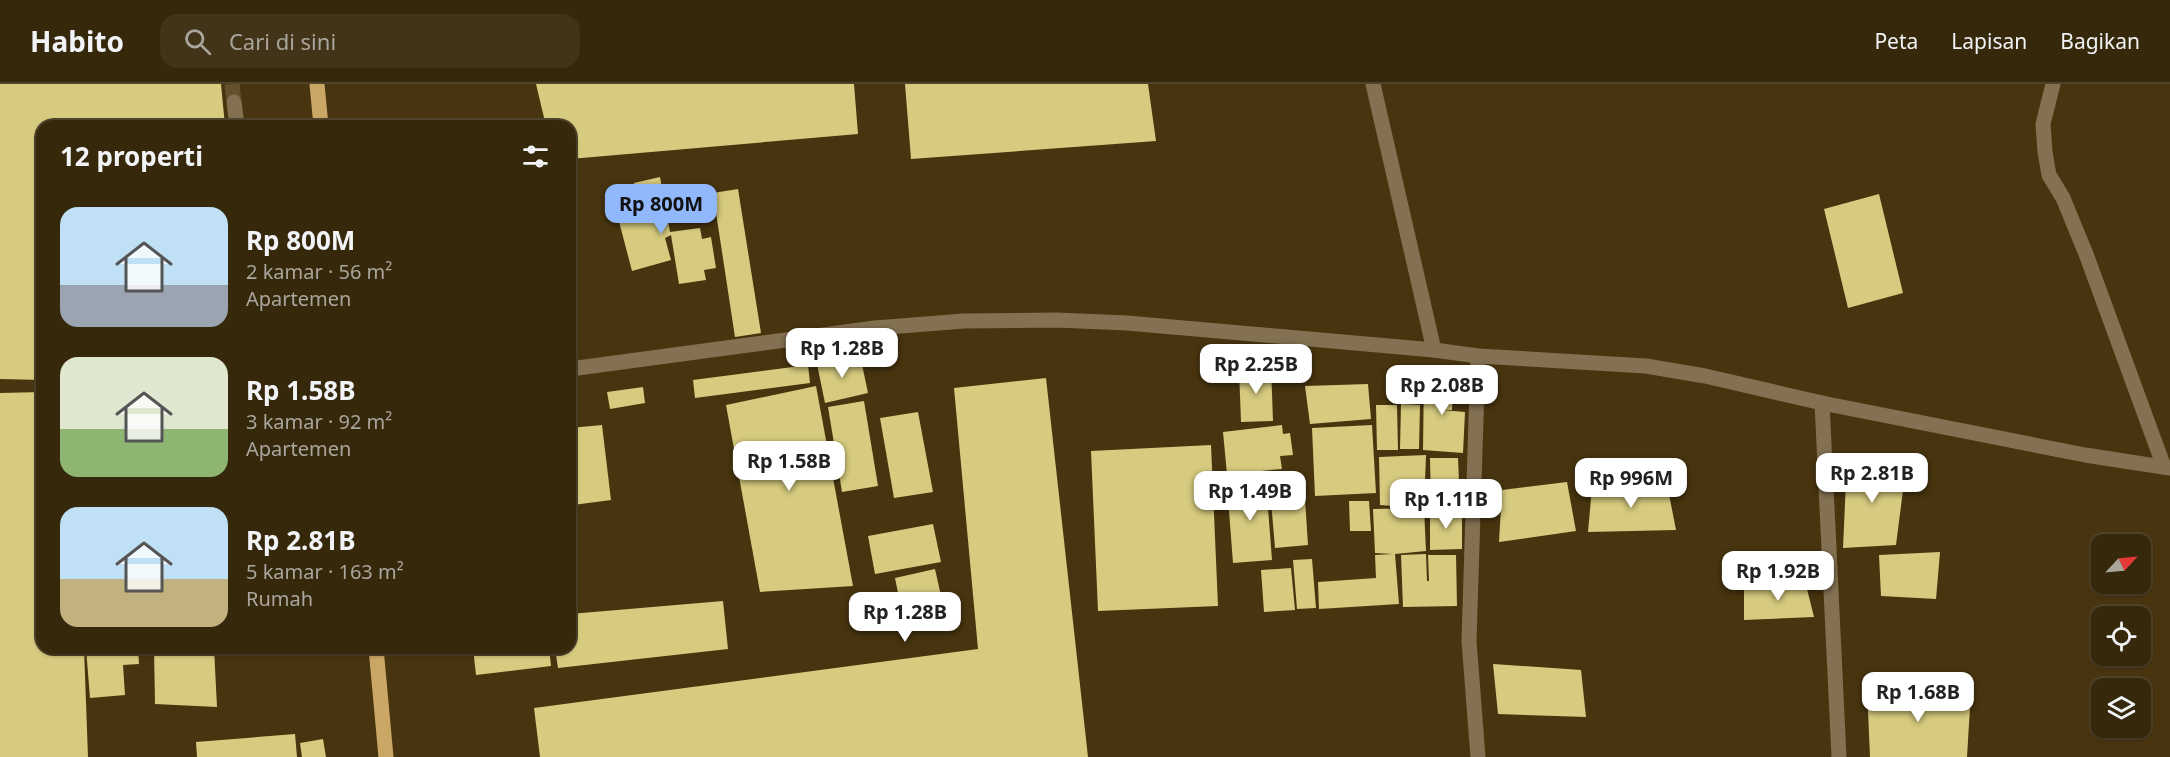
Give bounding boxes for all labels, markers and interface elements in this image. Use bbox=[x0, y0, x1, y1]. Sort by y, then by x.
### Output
search box bbox=[160, 14, 580, 68]
text: Habito bbox=[30, 22, 124, 60]
icon: search bbox=[181, 25, 214, 58]
text: Cari di sini bbox=[229, 26, 336, 56]
text: Peta bbox=[1874, 27, 1918, 55]
text: Lapisan bbox=[1951, 27, 2027, 55]
text: Bagikan bbox=[2060, 27, 2140, 55]
text: 12 properti bbox=[60, 138, 203, 174]
icon: filters bbox=[519, 140, 552, 173]
pin: Rp 800M bbox=[606, 184, 716, 235]
text: Rp 800M bbox=[619, 190, 703, 217]
text: Rp 800M bbox=[246, 222, 355, 258]
icon: home bbox=[108, 231, 180, 303]
text: 2 kamar · 56 m² bbox=[246, 258, 392, 285]
text: Apartemen bbox=[246, 285, 351, 312]
pin: Rp 1.28B bbox=[780, 328, 904, 379]
text: Rp 1.28B bbox=[800, 334, 884, 361]
pin: Rp 2.25B bbox=[1194, 344, 1318, 395]
text: Rp 2.25B bbox=[1214, 350, 1298, 377]
pin: Rp 2.08B bbox=[1380, 365, 1504, 416]
text: Rp 2.08B bbox=[1400, 371, 1484, 398]
text: Rp 1.58B bbox=[246, 372, 355, 408]
icon: home bbox=[108, 381, 180, 453]
text: 3 kamar · 92 m² bbox=[246, 408, 392, 435]
text: Apartemen bbox=[246, 435, 351, 462]
pin: Rp 1.58B bbox=[727, 441, 851, 492]
text: Rp 1.58B bbox=[747, 447, 831, 474]
pin: Rp 2.81B bbox=[1810, 453, 1934, 504]
pin: Rp 996M bbox=[1576, 458, 1686, 509]
text: Rp 2.81B bbox=[1830, 459, 1914, 486]
text: Rp 996M bbox=[1589, 464, 1673, 491]
pin: Rp 1.49B bbox=[1188, 471, 1312, 522]
text: Rp 1.49B bbox=[1208, 477, 1292, 504]
pin: Rp 1.11B bbox=[1384, 479, 1508, 530]
text: Rp 1.11B bbox=[1404, 485, 1488, 512]
text: Rp 2.81B bbox=[246, 522, 355, 558]
icon: home bbox=[108, 531, 180, 603]
north arrow bbox=[2091, 534, 2151, 594]
map controls bbox=[2091, 534, 2151, 738]
pin: Rp 1.92B bbox=[1716, 551, 1840, 602]
text: Rp 1.92B bbox=[1736, 557, 1820, 584]
text: 5 kamar · 163 m² bbox=[246, 558, 404, 585]
text: Rumah bbox=[246, 585, 313, 612]
pin: Rp 1.28B bbox=[843, 592, 967, 643]
text: Rp 1.28B bbox=[863, 598, 947, 625]
button: locate bbox=[2091, 606, 2151, 666]
pin: Rp 1.68B bbox=[1856, 672, 1980, 723]
text: Rp 1.68B bbox=[1876, 678, 1960, 705]
button: layers bbox=[2091, 678, 2151, 738]

